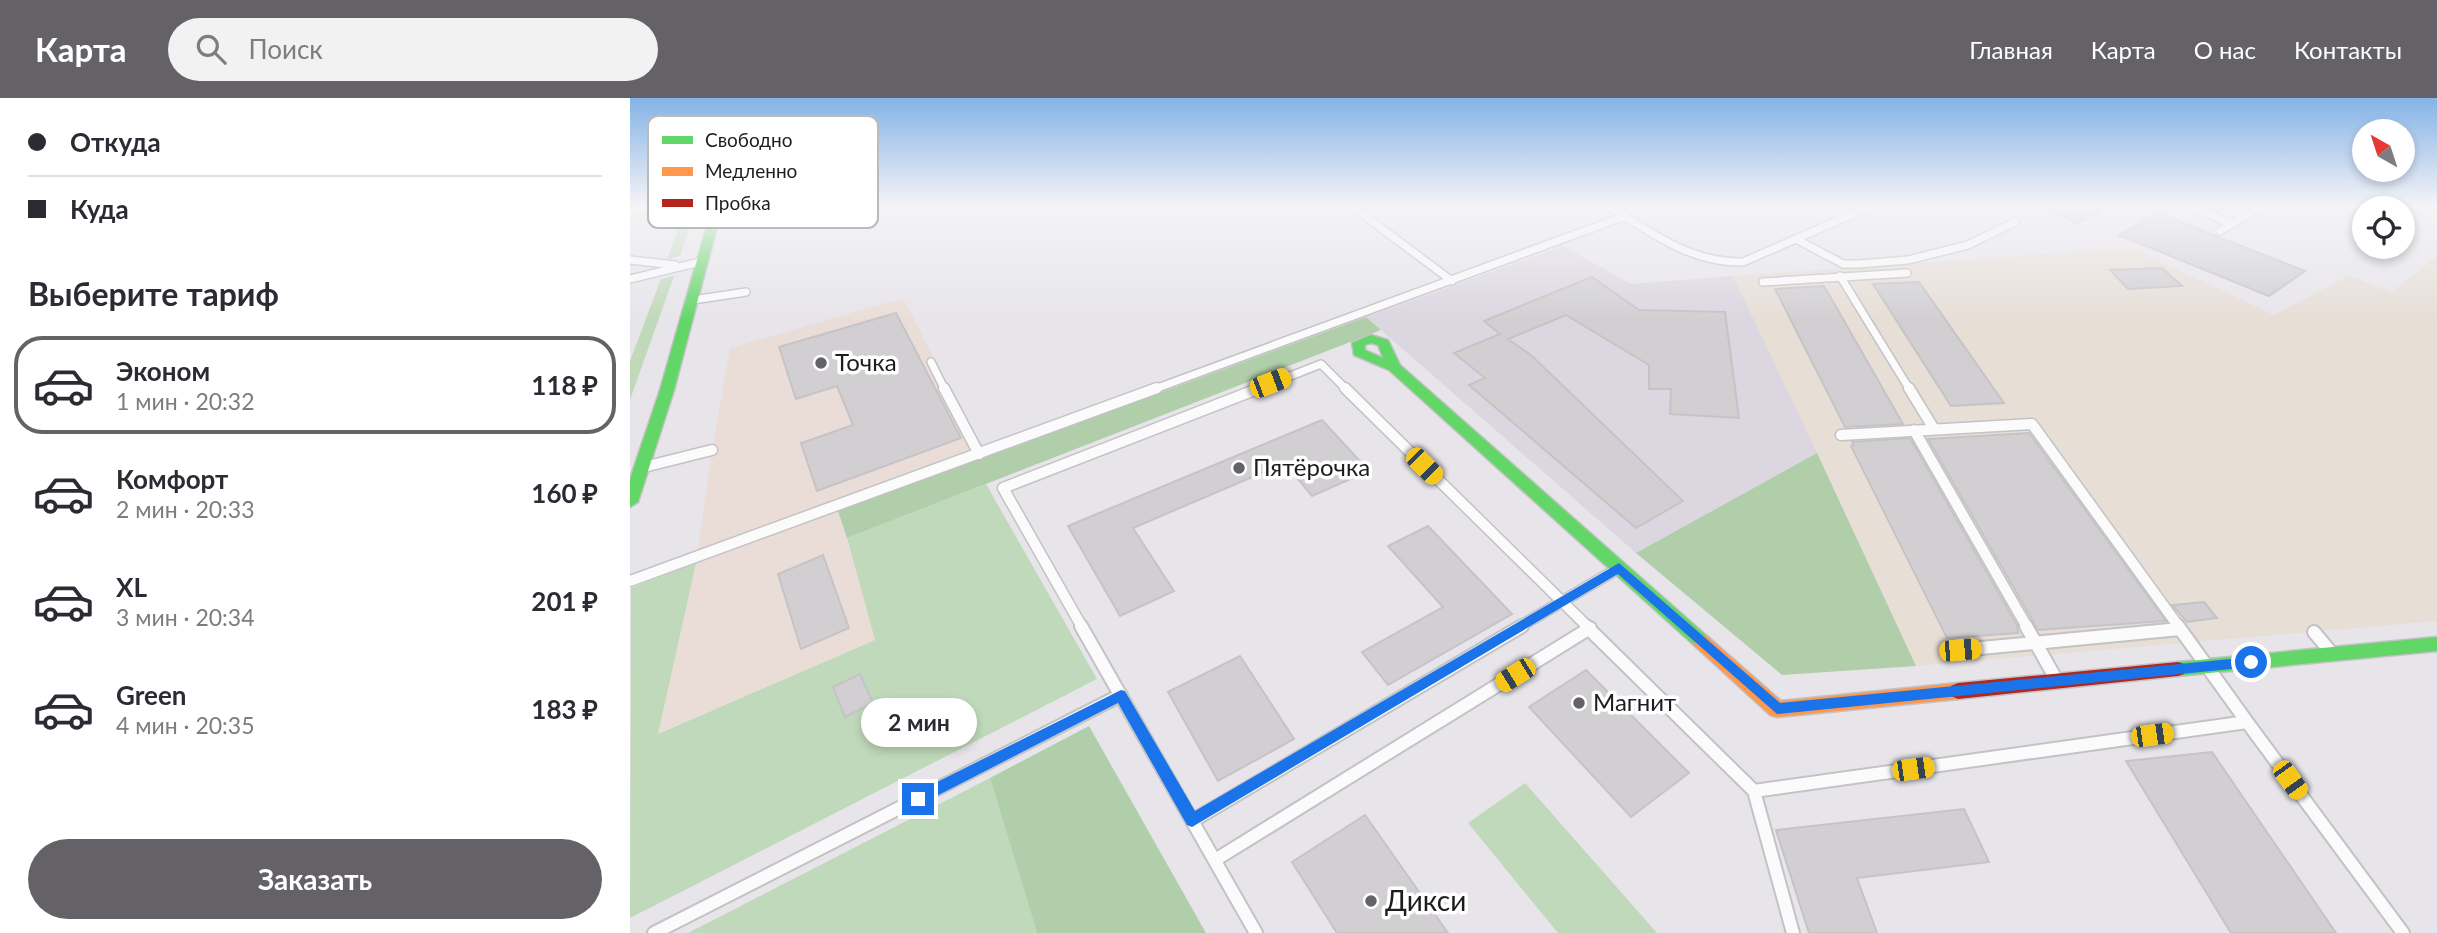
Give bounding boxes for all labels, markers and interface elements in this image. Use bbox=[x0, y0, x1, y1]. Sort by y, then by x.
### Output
search box bbox=[168, 18, 658, 81]
text: Карта bbox=[35, 29, 126, 69]
icon: search bbox=[192, 30, 230, 68]
text: Поиск bbox=[248, 33, 323, 65]
text: Главная bbox=[1969, 35, 2053, 64]
text: Карта bbox=[2091, 35, 2156, 64]
text: О нас bbox=[2194, 35, 2256, 64]
text: Контакты bbox=[2294, 35, 2402, 64]
legend bbox=[648, 116, 878, 228]
north arrow bbox=[2352, 119, 2415, 182]
map controls bbox=[2352, 119, 2415, 259]
text: Откуда bbox=[70, 126, 161, 158]
text: Свободно bbox=[705, 128, 793, 151]
text: Медленно bbox=[705, 159, 797, 182]
text: Пробка bbox=[705, 191, 771, 214]
text: Куда bbox=[70, 193, 129, 225]
button: locate bbox=[2352, 196, 2415, 259]
text: Выберите тариф bbox=[28, 274, 279, 313]
place label: Точка bbox=[835, 347, 897, 376]
icon: car bbox=[32, 354, 95, 417]
text: Эконом bbox=[116, 355, 210, 387]
marker: Точка bbox=[813, 355, 829, 371]
car bbox=[1247, 366, 1294, 400]
text: 118 ₽ bbox=[531, 369, 598, 401]
text: 1 мин · 20:32 bbox=[116, 387, 255, 415]
car bbox=[1402, 444, 1447, 488]
place label: Пятёрочка bbox=[1253, 452, 1370, 481]
marker: Пятёрочка bbox=[1231, 460, 1247, 476]
icon: car bbox=[32, 462, 95, 525]
text: Комфорт bbox=[116, 463, 228, 495]
text: 160 ₽ bbox=[531, 477, 598, 509]
text: 2 мин · 20:33 bbox=[116, 495, 255, 523]
icon: car bbox=[32, 570, 95, 633]
text: XL bbox=[116, 571, 147, 603]
text: 201 ₽ bbox=[531, 585, 598, 617]
text: 3 мин · 20:34 bbox=[116, 603, 255, 631]
car bbox=[1939, 638, 1982, 662]
route start bbox=[2235, 646, 2267, 678]
car bbox=[1492, 655, 1539, 695]
icon: car bbox=[32, 678, 95, 741]
text: Green bbox=[116, 679, 186, 711]
place label: Магнит bbox=[1593, 687, 1676, 716]
text: 183 ₽ bbox=[531, 693, 598, 725]
marker: Магнит bbox=[1571, 695, 1587, 711]
callout: 2 мин bbox=[860, 698, 976, 746]
text: 2 мин bbox=[888, 708, 950, 736]
text: 4 мин · 20:35 bbox=[116, 711, 255, 739]
car bbox=[2130, 722, 2175, 748]
car bbox=[1891, 756, 1936, 782]
car bbox=[2270, 757, 2311, 803]
route end bbox=[902, 783, 934, 815]
button: Заказать bbox=[28, 839, 602, 919]
place label: Дикси bbox=[1385, 883, 1466, 917]
marker: Дикси bbox=[1363, 893, 1379, 909]

